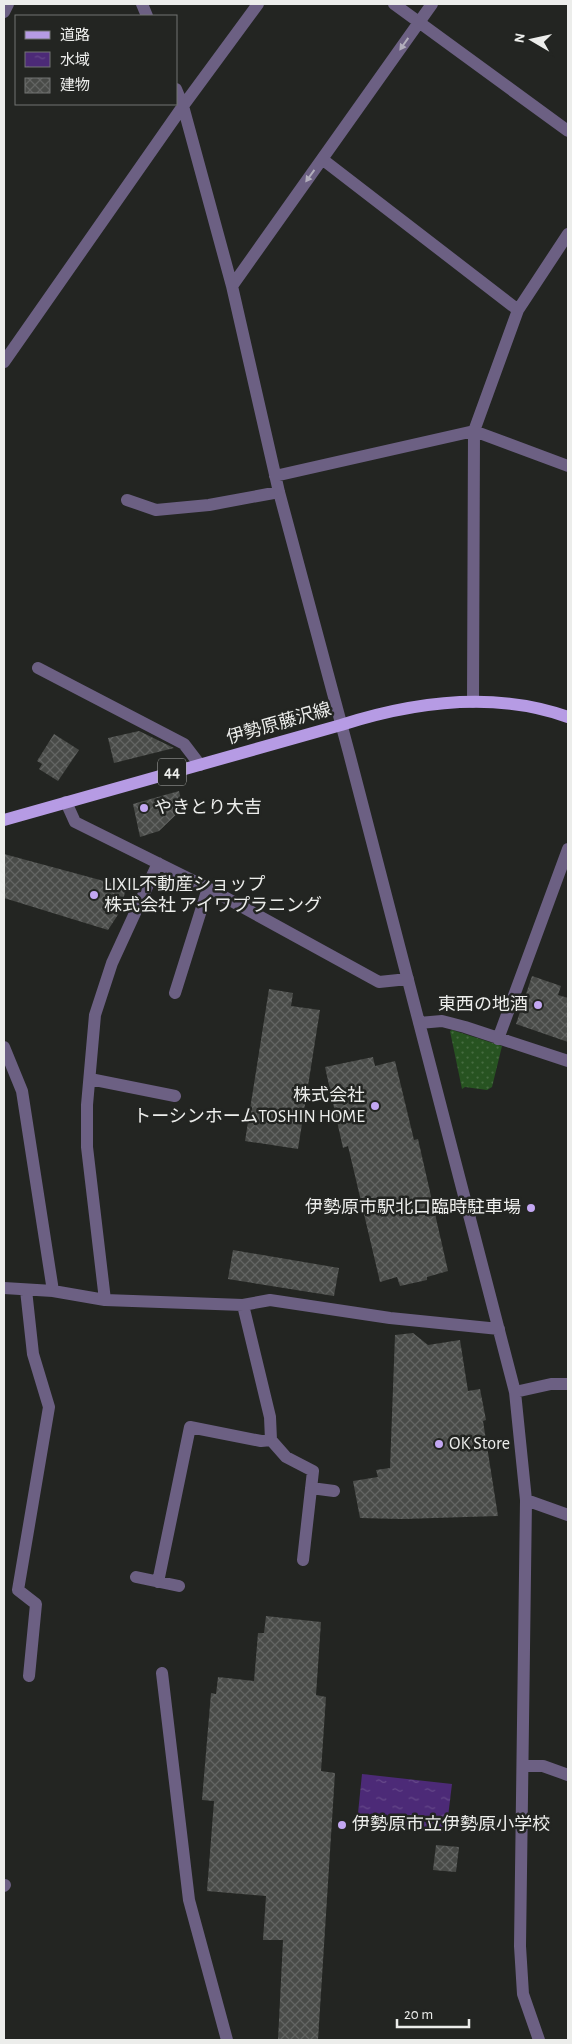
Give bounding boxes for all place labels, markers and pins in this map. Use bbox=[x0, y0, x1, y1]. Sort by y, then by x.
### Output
place label: やきとり大吉 bbox=[154, 798, 262, 817]
marker: やきとり大吉 bbox=[138, 802, 150, 814]
place label: LIXIL不動産ショップ 株式会社 アイワプラニング bbox=[104, 875, 322, 915]
marker: LIXIL不動産ショップ 株式会社 アイワプラニング bbox=[88, 889, 100, 901]
place label: 東西の地酒 bbox=[438, 995, 528, 1014]
marker: 東西の地酒 bbox=[532, 999, 544, 1011]
place label: 株式会社 トーシンホームTOSHIN HOME bbox=[133, 1086, 365, 1126]
marker: 株式会社 トーシンホームTOSHIN HOME bbox=[369, 1100, 381, 1112]
place label: 伊勢原市駅北口臨時駐車場 bbox=[305, 1197, 521, 1217]
marker: 伊勢原市駅北口臨時駐車場 bbox=[525, 1202, 537, 1214]
place label: OK Store bbox=[449, 1435, 510, 1453]
marker: OK Store bbox=[433, 1438, 445, 1450]
place label: 伊勢原市立伊勢原小学校 bbox=[352, 1814, 550, 1834]
marker: 伊勢原市立伊勢原小学校 bbox=[336, 1819, 348, 1831]

